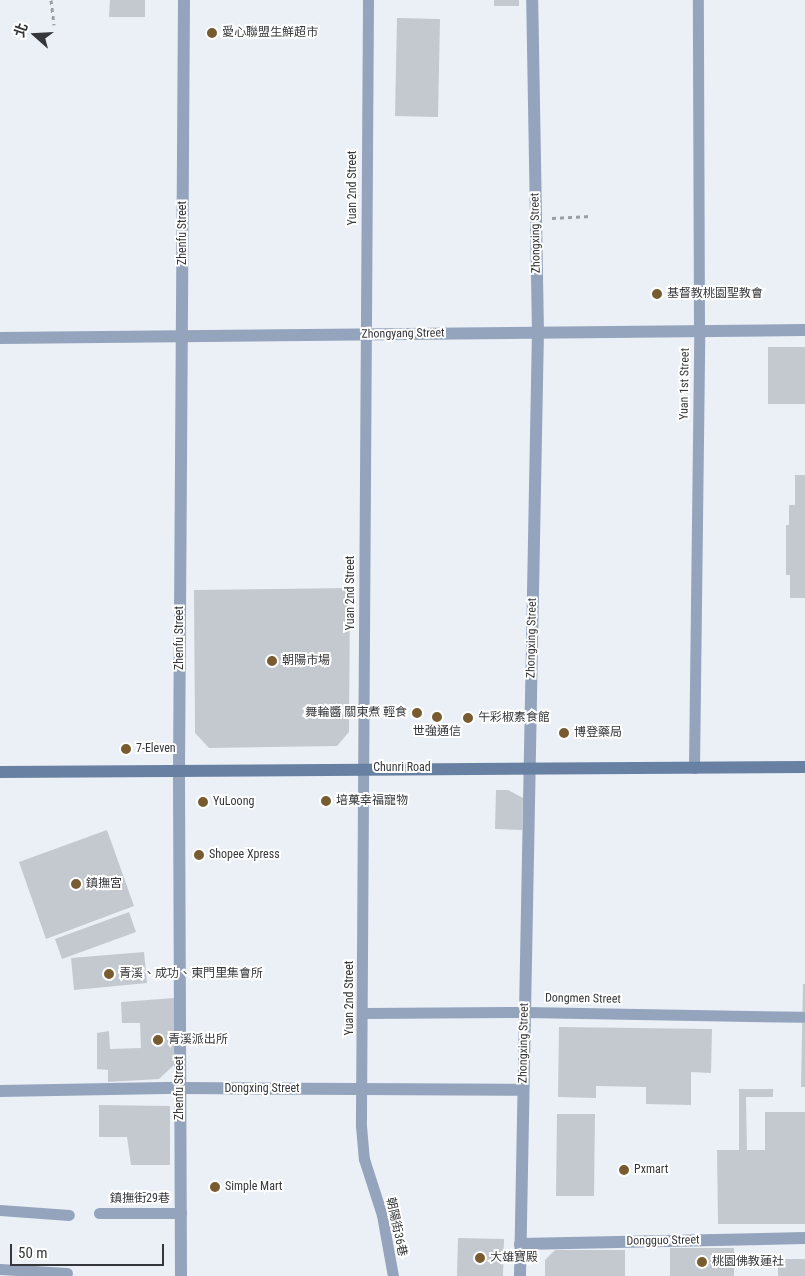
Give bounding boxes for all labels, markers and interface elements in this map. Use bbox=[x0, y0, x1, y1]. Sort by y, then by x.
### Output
north arrow bbox=[10, 10, 60, 60]
text: 北 bbox=[11, 21, 31, 39]
place label: 愛心聯盟生鮮超市 bbox=[222, 26, 318, 40]
marker: 愛心聯盟生鮮超市 bbox=[206, 27, 218, 39]
street label: Yuan 2nd Street bbox=[346, 151, 360, 225]
street label: Zhongxing Street bbox=[528, 193, 544, 273]
street label: Zhenfu Street bbox=[176, 201, 190, 265]
place label: 基督教桃園聖教會 bbox=[667, 287, 763, 301]
marker: 基督教桃園聖教會 bbox=[651, 288, 663, 300]
street label: Zhongyang Street bbox=[361, 326, 445, 342]
street label: Yuan 1st Street bbox=[677, 348, 693, 420]
street label: Yuan 2nd Street bbox=[344, 556, 358, 630]
street label: Zhongxing Street bbox=[524, 598, 540, 678]
street label: Zhenfu Street bbox=[173, 606, 187, 670]
place label: 朝陽市場 bbox=[282, 654, 330, 668]
marker: 朝陽市場 bbox=[266, 655, 278, 667]
place label: 舞輪醬 關東煮 輕食 bbox=[305, 706, 407, 720]
marker: 舞輪醬 關東煮 輕食 bbox=[411, 707, 423, 719]
marker: 世強通信 bbox=[431, 711, 443, 723]
place label: 午彩椒素食館 bbox=[478, 711, 550, 725]
marker: 午彩椒素食館 bbox=[462, 712, 474, 724]
place label: 世強通信 bbox=[413, 725, 461, 739]
place label: 博登藥局 bbox=[574, 726, 622, 740]
marker: 博登藥局 bbox=[558, 727, 570, 739]
place label: 7-Eleven bbox=[136, 742, 176, 756]
marker: 7-Eleven bbox=[120, 743, 132, 755]
street label: Chunri Road bbox=[373, 761, 431, 775]
place label: 培菓幸福寵物 bbox=[336, 794, 408, 808]
place label: YuLoong bbox=[213, 795, 254, 809]
marker: 培菓幸福寵物 bbox=[320, 795, 332, 807]
marker: YuLoong bbox=[197, 796, 209, 808]
place label: Shopee Xpress bbox=[209, 848, 280, 862]
marker: Shopee Xpress bbox=[193, 849, 205, 861]
place label: 鎮撫宮 bbox=[86, 877, 122, 891]
marker: 鎮撫宮 bbox=[70, 878, 82, 890]
street label: Yuan 2nd Street bbox=[343, 961, 357, 1035]
place label: 青溪、成功、東門里集會所 bbox=[119, 967, 263, 981]
marker: 青溪、成功、東門里集會所 bbox=[103, 968, 115, 980]
street label: Dongmen Street bbox=[545, 991, 621, 1007]
street label: Zhongxing Street bbox=[516, 1003, 532, 1083]
place label: 青溪派出所 bbox=[168, 1033, 228, 1047]
marker: 青溪派出所 bbox=[152, 1034, 164, 1046]
street label: Zhenfu Street bbox=[173, 1056, 187, 1120]
street label: Dongxing Street bbox=[224, 1082, 300, 1096]
place label: Pxmart bbox=[634, 1163, 668, 1177]
marker: Pxmart bbox=[618, 1164, 630, 1176]
place label: Simple Mart bbox=[225, 1180, 282, 1194]
marker: Simple Mart bbox=[209, 1181, 221, 1193]
street label: 鎮撫街29巷 bbox=[110, 1192, 170, 1206]
street label: 朝陽街36巷 bbox=[383, 1196, 409, 1258]
street label: Dongguo Street bbox=[626, 1233, 700, 1249]
scale bar bbox=[12, 1234, 166, 1266]
text: 50 m bbox=[18, 1244, 48, 1262]
place label: 大雄寶殿 bbox=[490, 1251, 538, 1265]
marker: 大雄寶殿 bbox=[474, 1252, 486, 1264]
place label: 桃園佛教蓮社 bbox=[712, 1255, 784, 1269]
marker: 桃園佛教蓮社 bbox=[696, 1256, 708, 1268]

